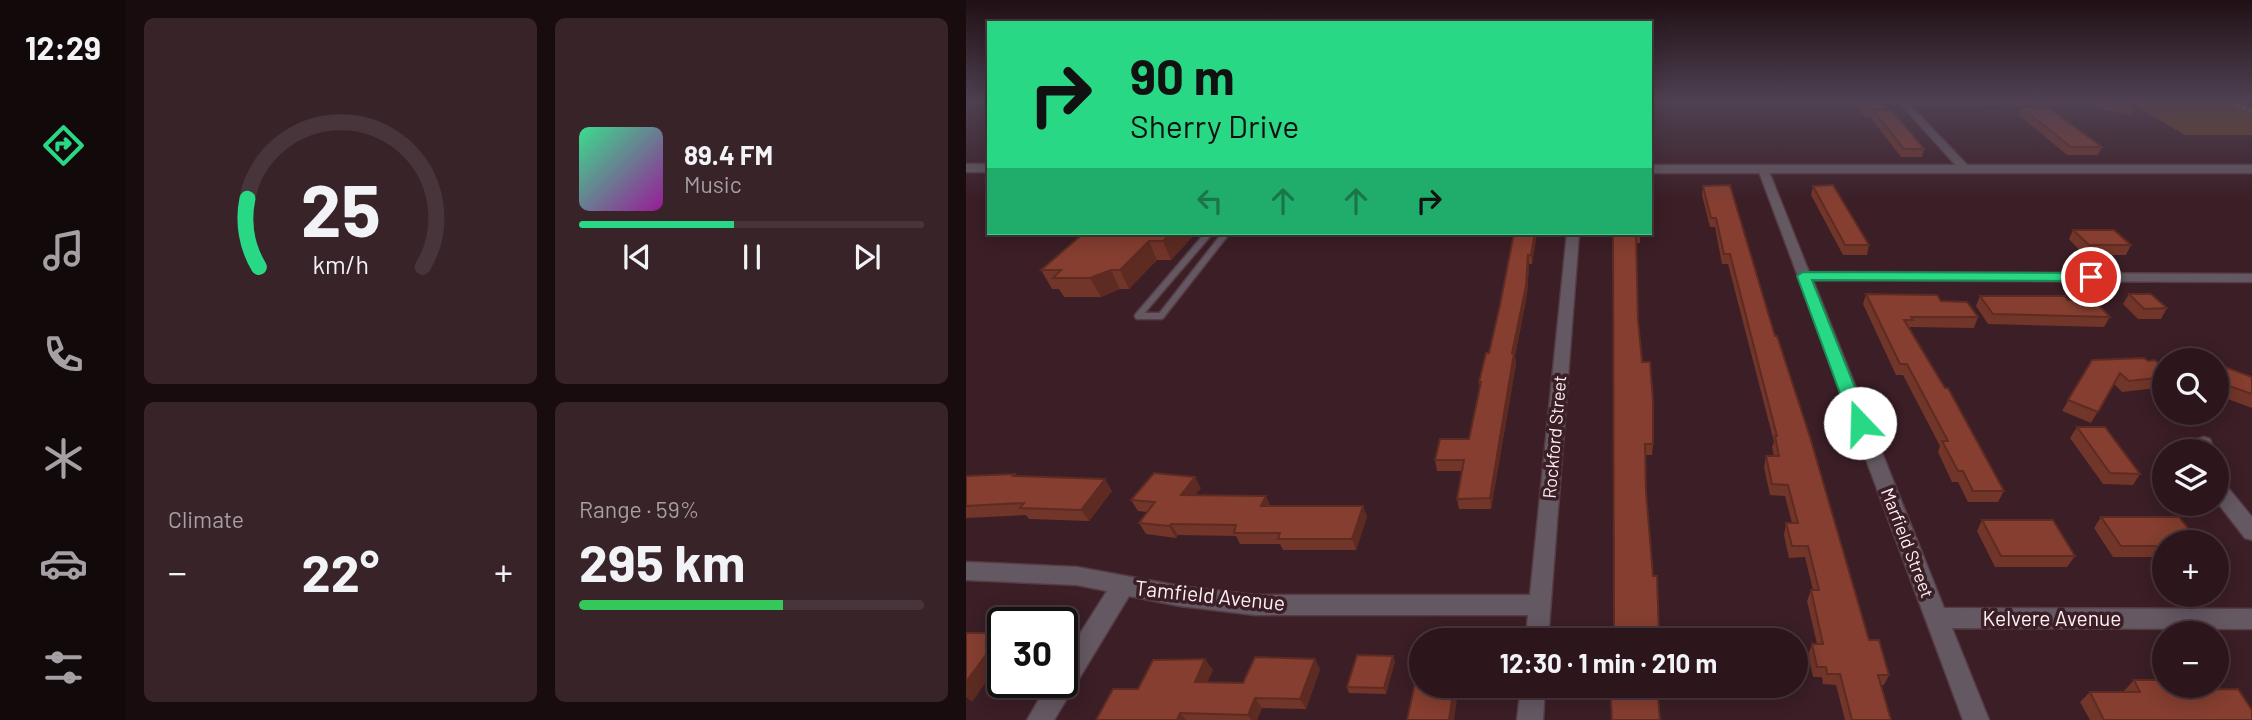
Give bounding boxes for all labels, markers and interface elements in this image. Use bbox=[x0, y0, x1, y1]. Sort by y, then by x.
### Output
text: 12:29 bbox=[25, 28, 101, 66]
text: 90 m bbox=[1130, 46, 1235, 105]
icon: right bbox=[1015, 49, 1106, 140]
text: Sherry Drive bbox=[1130, 106, 1299, 144]
icon: directions bbox=[39, 121, 88, 170]
text: 89.4 FM bbox=[684, 139, 773, 170]
text: 25 bbox=[300, 165, 381, 253]
text: Music bbox=[684, 170, 742, 198]
icon: left bbox=[1191, 182, 1229, 220]
icon: ahead bbox=[1264, 182, 1302, 220]
icon: ahead bbox=[1337, 182, 1375, 220]
icon: right bbox=[1410, 182, 1448, 220]
icon: music bbox=[39, 226, 88, 275]
icon: previous bbox=[618, 238, 656, 276]
icon: pause bbox=[733, 238, 771, 276]
icon: next bbox=[848, 238, 886, 276]
pin bbox=[2061, 247, 2121, 307]
text: km/h bbox=[312, 249, 369, 279]
icon: arrive bbox=[2072, 258, 2110, 296]
icon: phone bbox=[39, 330, 88, 379]
map controls bbox=[2152, 348, 2229, 698]
button: search bbox=[2152, 348, 2229, 425]
street label: Rockford Street bbox=[1538, 374, 1570, 499]
position arrow bbox=[1823, 386, 1897, 460]
icon: climate bbox=[39, 434, 88, 483]
button: layers bbox=[2152, 439, 2229, 516]
street label: Marfield Street bbox=[1877, 485, 1939, 601]
text: Range · 59% bbox=[579, 495, 699, 523]
text: Climate bbox=[168, 505, 244, 533]
text: 295 km bbox=[579, 530, 745, 592]
button: + bbox=[2152, 530, 2229, 607]
icon: car bbox=[39, 539, 88, 588]
text: 22° bbox=[302, 540, 379, 602]
text: − bbox=[168, 548, 187, 594]
text: + bbox=[494, 548, 513, 594]
street label: Tamfield Avenue bbox=[1134, 574, 1287, 615]
street label: Kelvere Avenue bbox=[1982, 605, 2122, 630]
speed limit sign: 30 bbox=[987, 607, 1078, 698]
button: − bbox=[2152, 621, 2229, 698]
icon: filters bbox=[39, 643, 88, 692]
text: 12:30 · 1 min · 210 m bbox=[1500, 647, 1717, 678]

